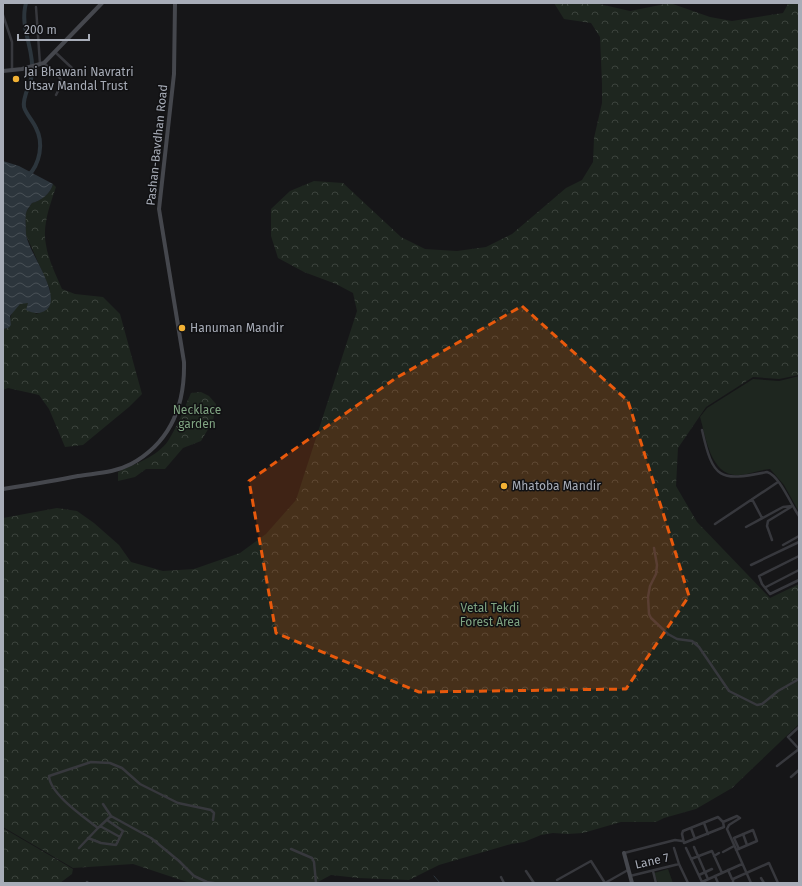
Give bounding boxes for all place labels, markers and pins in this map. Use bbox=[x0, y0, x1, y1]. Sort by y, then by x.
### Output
place label: Jai Bhawani Navratri Utsav Mandal Trust bbox=[24, 65, 134, 93]
marker: Jai Bhawani Navratri Utsav Mandal Trust bbox=[11, 74, 21, 84]
place label: Hanuman Mandir bbox=[190, 321, 284, 335]
marker: Hanuman Mandir bbox=[177, 323, 187, 333]
place label: Mhatoba Mandir bbox=[512, 479, 601, 493]
marker: Mhatoba Mandir bbox=[499, 481, 509, 491]

